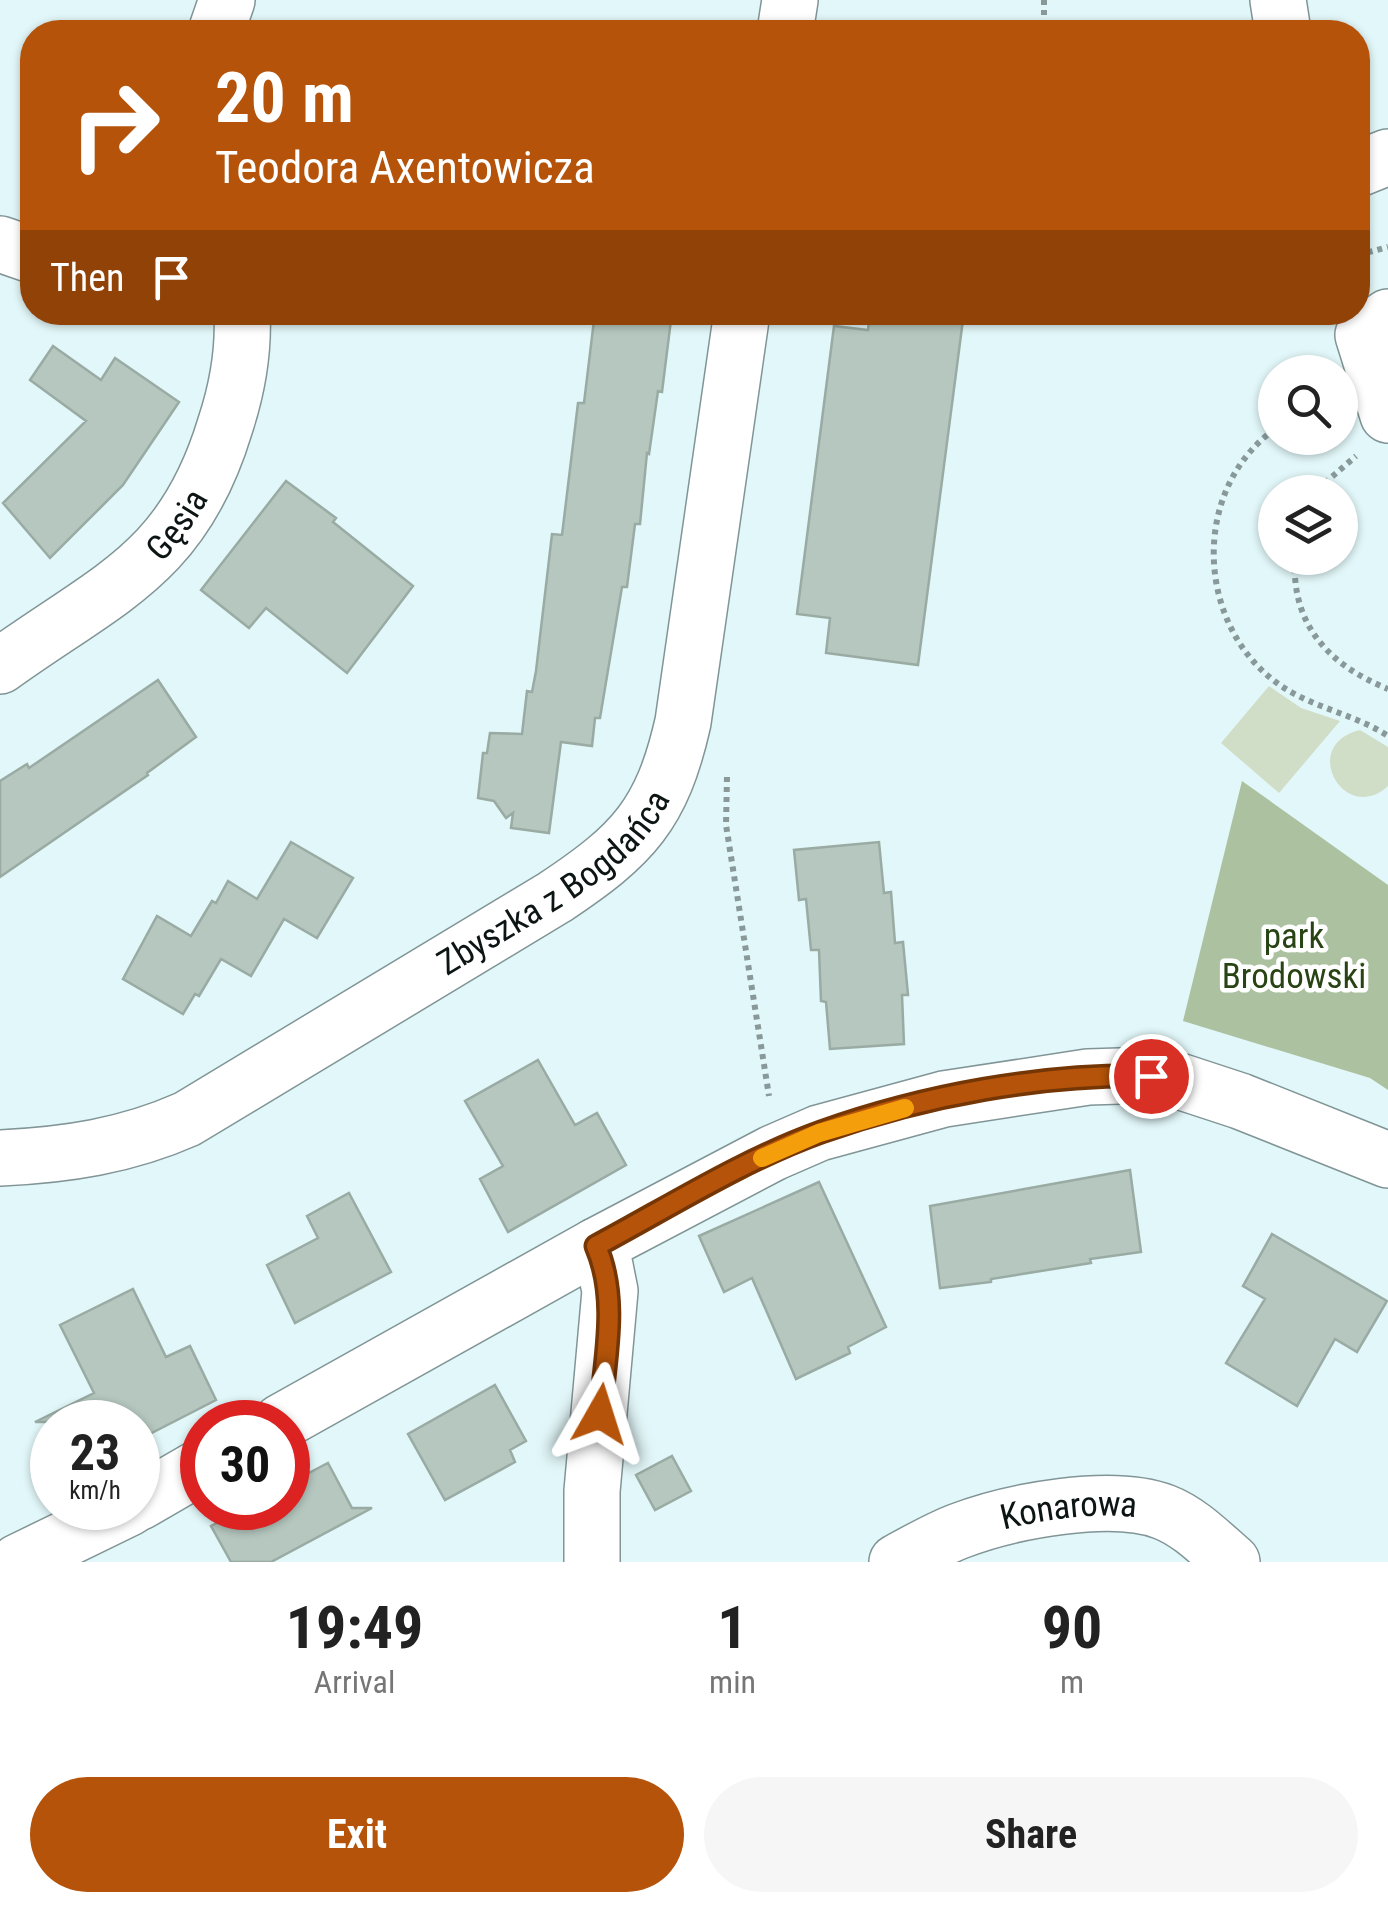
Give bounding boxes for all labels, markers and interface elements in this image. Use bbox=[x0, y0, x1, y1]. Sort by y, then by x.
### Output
text: 20 m bbox=[215, 57, 354, 139]
icon: right bbox=[50, 60, 180, 190]
text: Teodora Axentowicza bbox=[215, 141, 595, 194]
icon: arrive bbox=[144, 250, 199, 305]
text: Then bbox=[50, 256, 124, 300]
map controls bbox=[1258, 355, 1358, 575]
button: search bbox=[1258, 355, 1358, 455]
button: layers bbox=[1258, 475, 1358, 575]
street label: Gęsia bbox=[138, 482, 217, 569]
street label: Zbyszka z Bogdańca bbox=[430, 784, 679, 984]
park label: park Brodowski bbox=[1222, 916, 1366, 997]
pin bbox=[1109, 1034, 1194, 1119]
icon: arrive bbox=[1124, 1049, 1179, 1104]
position arrow bbox=[548, 1362, 652, 1466]
speed limit sign: 30 bbox=[180, 1400, 310, 1530]
text: 23 bbox=[70, 1424, 120, 1482]
text: km/h bbox=[69, 1476, 121, 1505]
street label: Konarowa bbox=[996, 1483, 1139, 1538]
text: 19:49 bbox=[286, 1592, 423, 1663]
text: 1 bbox=[717, 1592, 748, 1663]
text: 90 bbox=[1042, 1592, 1102, 1663]
text: Arrival bbox=[314, 1663, 395, 1701]
text: min bbox=[709, 1663, 756, 1701]
text: m bbox=[1060, 1663, 1084, 1701]
button: Exit bbox=[30, 1777, 684, 1892]
button: Share bbox=[704, 1777, 1358, 1892]

